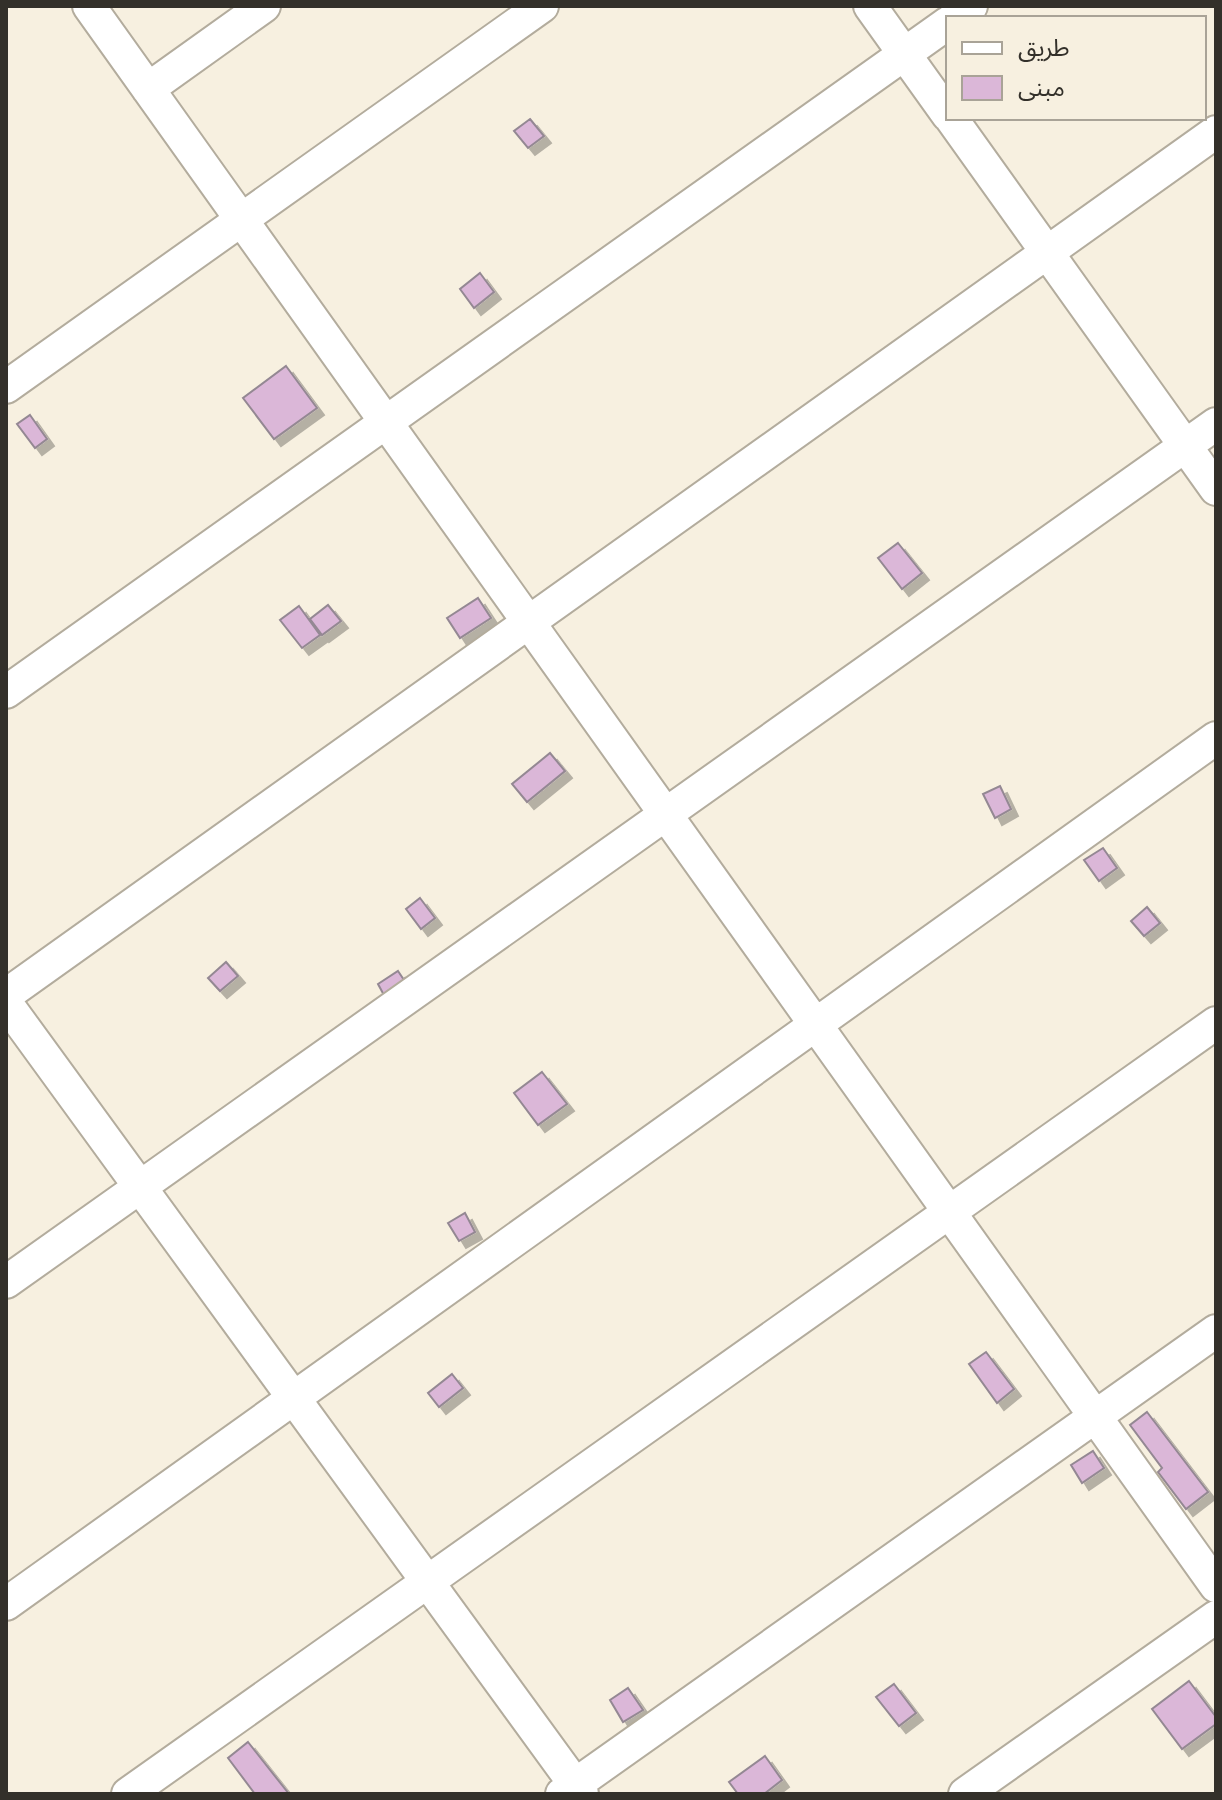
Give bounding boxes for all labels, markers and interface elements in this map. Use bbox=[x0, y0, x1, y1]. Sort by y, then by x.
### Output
legend bbox=[946, 16, 1206, 120]
text: طريق bbox=[1018, 32, 1070, 63]
text: مبنى bbox=[1018, 72, 1065, 101]

